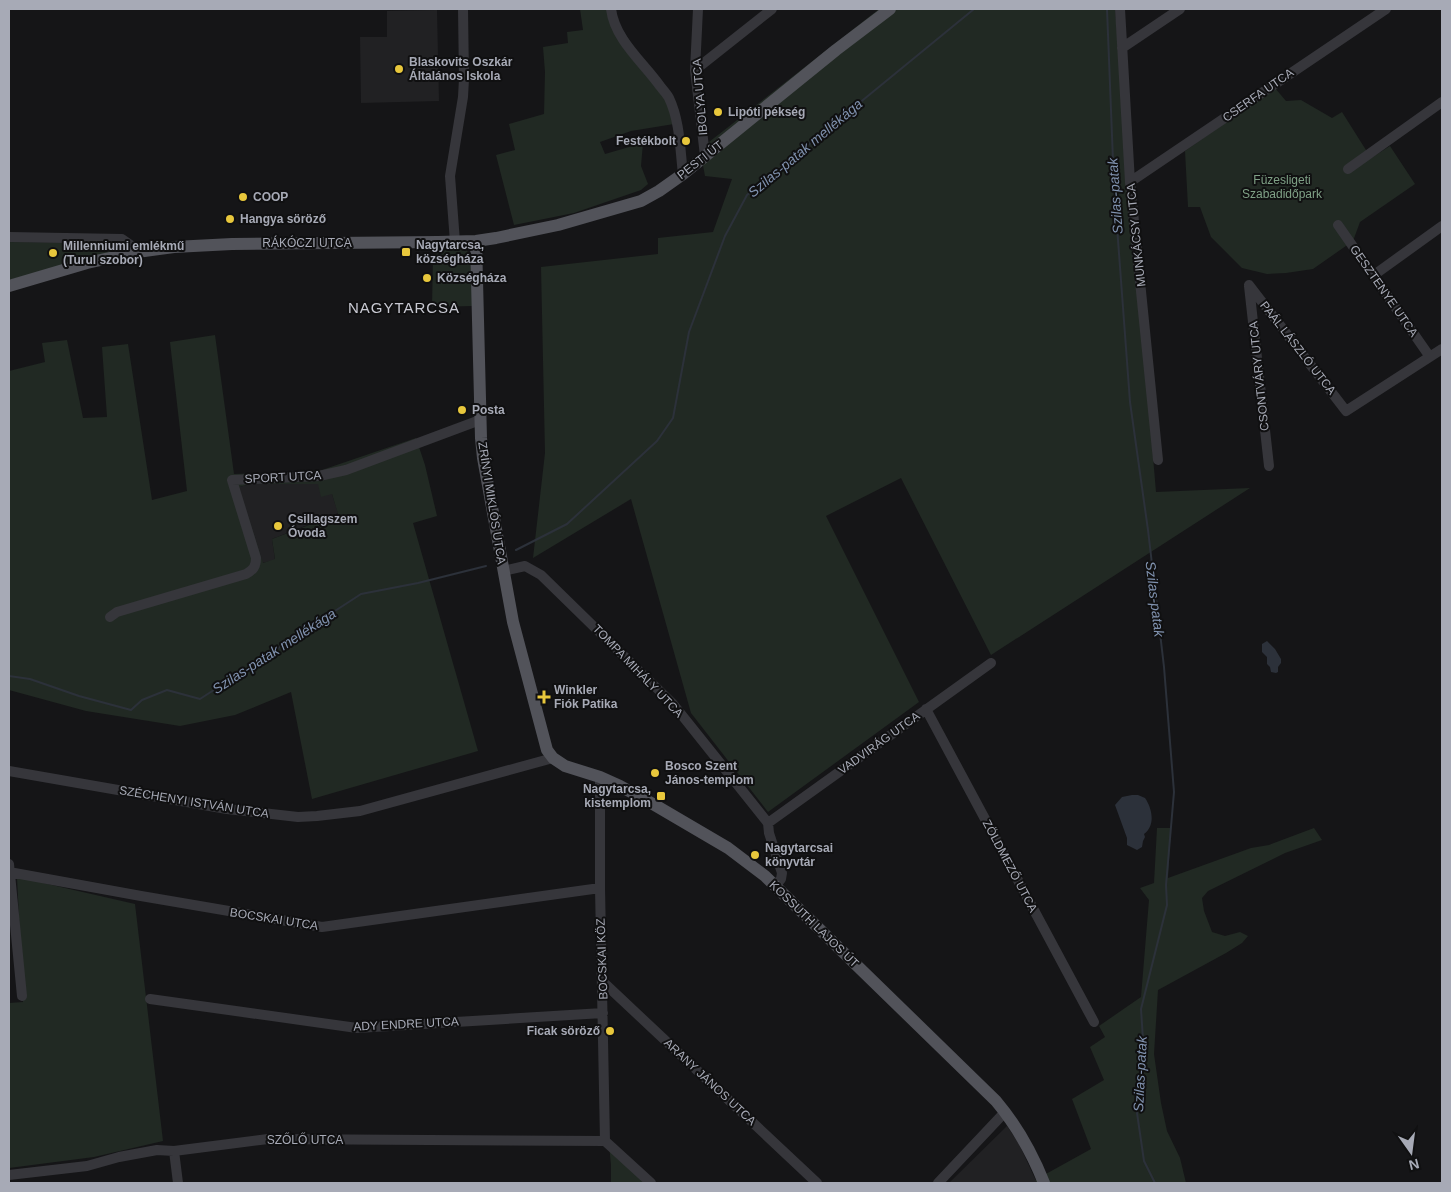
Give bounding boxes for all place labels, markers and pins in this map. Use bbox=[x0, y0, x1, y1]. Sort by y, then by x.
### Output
place label: Blaskovits Oszkár Általános Iskola bbox=[409, 55, 513, 83]
marker: Blaskovits Oszkár Általános Iskola bbox=[393, 63, 405, 75]
place label: Lipóti pékség bbox=[728, 105, 805, 119]
marker: Lipóti pékség bbox=[712, 106, 724, 118]
place label: Festékbolt bbox=[616, 134, 676, 148]
marker: Festékbolt bbox=[680, 135, 692, 147]
place label: COOP bbox=[253, 190, 288, 204]
marker: COOP bbox=[237, 191, 249, 203]
place label: Hangya söröző bbox=[240, 212, 326, 226]
marker: Hangya söröző bbox=[224, 213, 236, 225]
place label: Nagytarcsa, községháza bbox=[416, 238, 484, 266]
place label: Millenniumi emlékmű (Turul szobor) bbox=[63, 239, 184, 267]
marker: Nagytarcsa, községháza bbox=[400, 246, 412, 258]
marker: Millenniumi emlékmű (Turul szobor) bbox=[47, 247, 59, 259]
place label: Községháza bbox=[437, 271, 507, 285]
marker: Községháza bbox=[421, 272, 433, 284]
place label: Posta bbox=[472, 403, 505, 417]
marker: Posta bbox=[456, 404, 468, 416]
place label: Csillagszem Óvoda bbox=[288, 512, 357, 540]
marker: Csillagszem Óvoda bbox=[272, 520, 284, 532]
place label: Winkler Fiók Patika bbox=[554, 683, 618, 711]
marker: Winkler Fiók Patika bbox=[538, 691, 550, 703]
place label: Bosco Szent János-templom bbox=[665, 759, 754, 787]
marker: Bosco Szent János-templom bbox=[649, 767, 661, 779]
place label: Nagytarcsa, kistemplom bbox=[583, 782, 651, 810]
marker: Nagytarcsa, kistemplom bbox=[655, 790, 667, 802]
place label: Nagytarcsai könyvtár bbox=[765, 841, 833, 869]
marker: Nagytarcsai könyvtár bbox=[749, 849, 761, 861]
place label: Ficak söröző bbox=[527, 1024, 600, 1038]
marker: Ficak söröző bbox=[604, 1025, 616, 1037]

